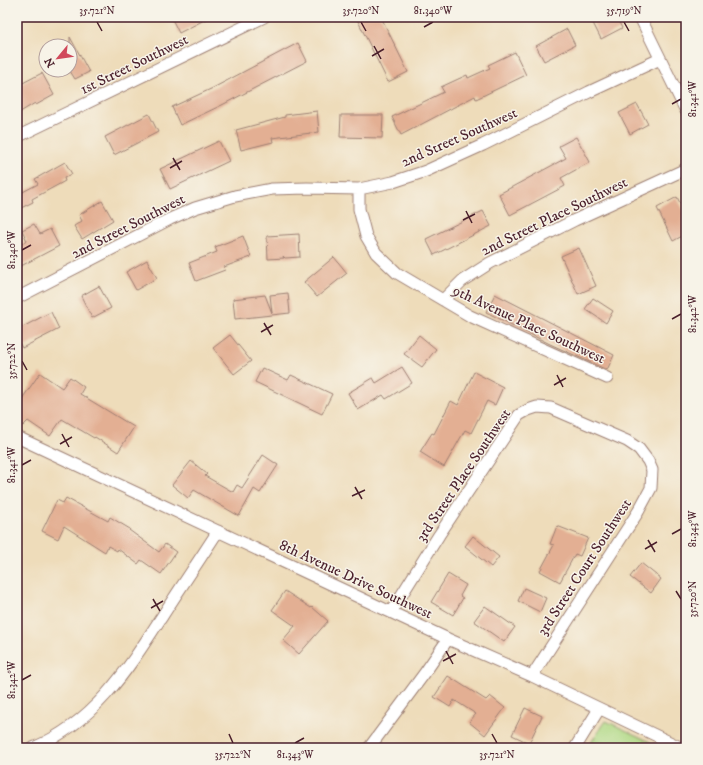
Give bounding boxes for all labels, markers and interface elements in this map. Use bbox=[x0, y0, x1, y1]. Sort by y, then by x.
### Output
text: 35.721°N bbox=[79, 5, 115, 17]
text: 35.720°N bbox=[342, 5, 380, 17]
text: 81.340°W bbox=[414, 5, 453, 17]
text: 35.719°N bbox=[606, 5, 642, 17]
street label: 1st Street Southwest bbox=[77, 30, 192, 99]
north arrow bbox=[38, 38, 78, 78]
text: N bbox=[42, 55, 58, 70]
text: 81.341°W bbox=[687, 80, 699, 117]
street label: 2nd Street Southwest bbox=[398, 103, 520, 172]
street label: 2nd Street Place Southwest bbox=[478, 173, 631, 260]
street label: 2nd Street Southwest bbox=[68, 189, 188, 263]
text: 81.340°W bbox=[6, 230, 18, 269]
street label: 9th Avenue Place Southwest bbox=[449, 280, 608, 368]
text: 81.342°W bbox=[687, 294, 699, 333]
text: 35.722°N bbox=[6, 343, 18, 379]
street label: 3rd Street Place Southwest bbox=[412, 405, 515, 545]
text: 81.341°W bbox=[6, 446, 18, 483]
street label: 3rd Street Court Southwest bbox=[533, 495, 636, 639]
text: 81.343°W bbox=[687, 510, 699, 547]
street label: 8th Avenue Drive Southwest bbox=[276, 536, 436, 623]
text: 35.720°N bbox=[687, 580, 699, 618]
text: 81.342°W bbox=[6, 660, 18, 699]
text: 35.722°N bbox=[215, 749, 251, 761]
text: 81.343°W bbox=[277, 749, 314, 761]
text: 35.721°N bbox=[479, 749, 515, 761]

